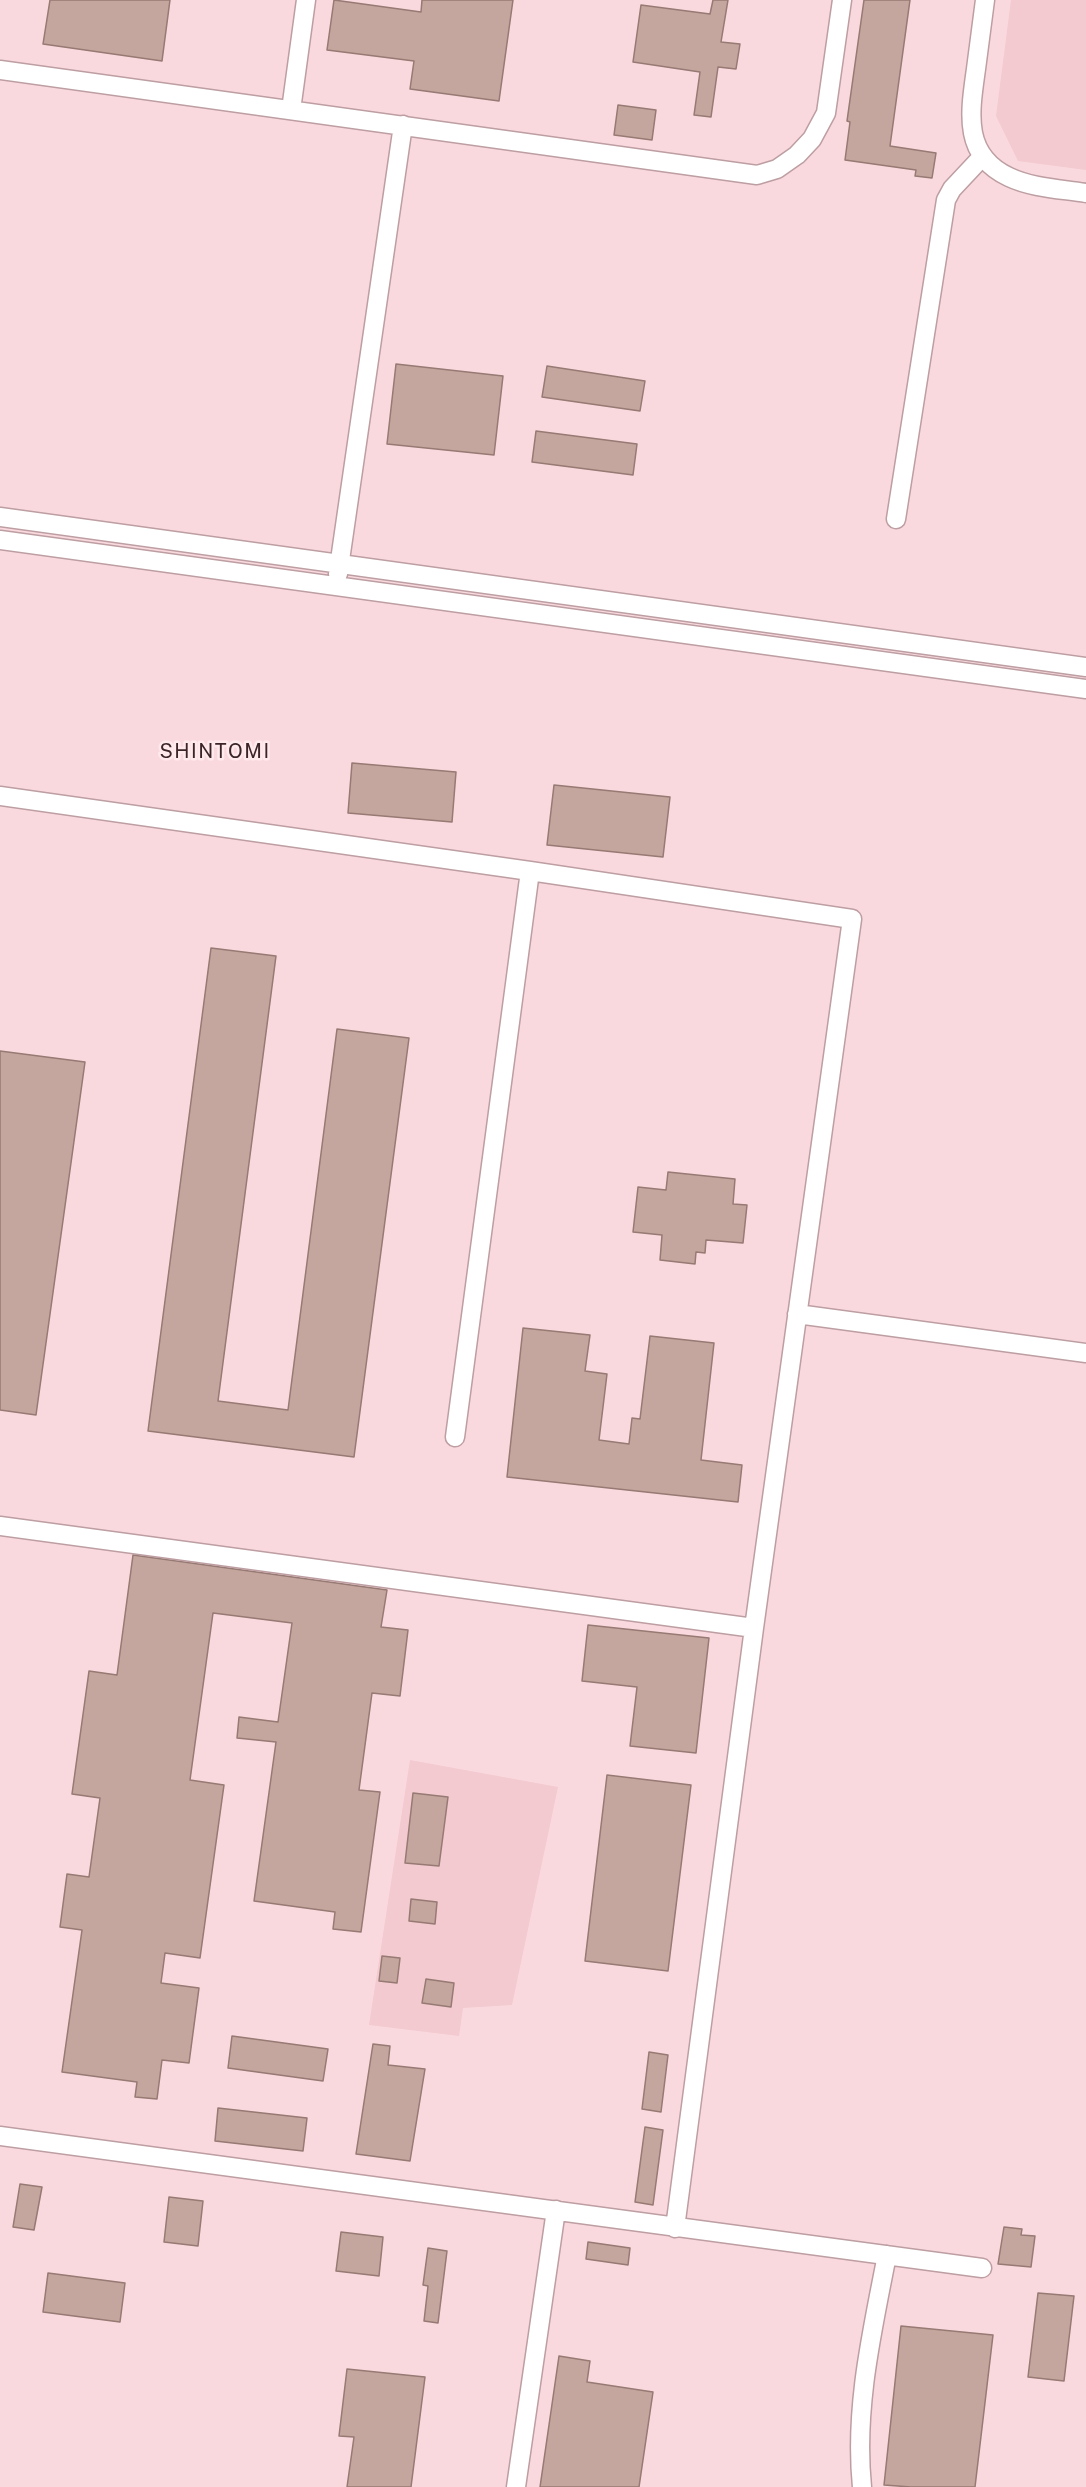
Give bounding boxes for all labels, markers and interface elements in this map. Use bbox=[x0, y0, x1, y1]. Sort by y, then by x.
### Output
district label: SHINTOMI bbox=[159, 740, 271, 764]

